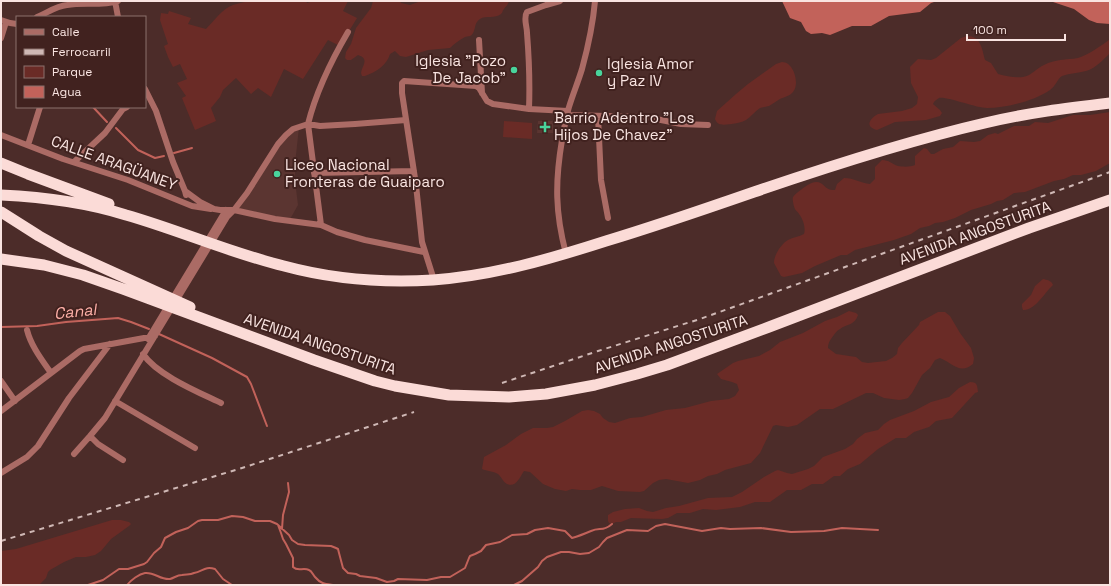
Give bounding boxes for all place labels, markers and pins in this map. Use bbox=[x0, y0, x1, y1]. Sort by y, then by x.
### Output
place label: Iglesia "Pozo De Jacob" bbox=[415, 51, 506, 87]
place label: Iglesia Amor y Paz IV bbox=[607, 54, 694, 90]
marker: Iglesia "Pozo De Jacob" bbox=[509, 65, 519, 75]
marker: Iglesia Amor y Paz IV bbox=[594, 68, 604, 78]
place label: Barrio Adentro "Los Hijos De Chavez" bbox=[554, 108, 695, 144]
marker: Barrio Adentro "Los Hijos De Chavez" bbox=[539, 121, 551, 133]
place label: Liceo Nacional Fronteras de Guaiparo bbox=[285, 155, 445, 191]
marker: Liceo Nacional Fronteras de Guaiparo bbox=[272, 169, 282, 179]

